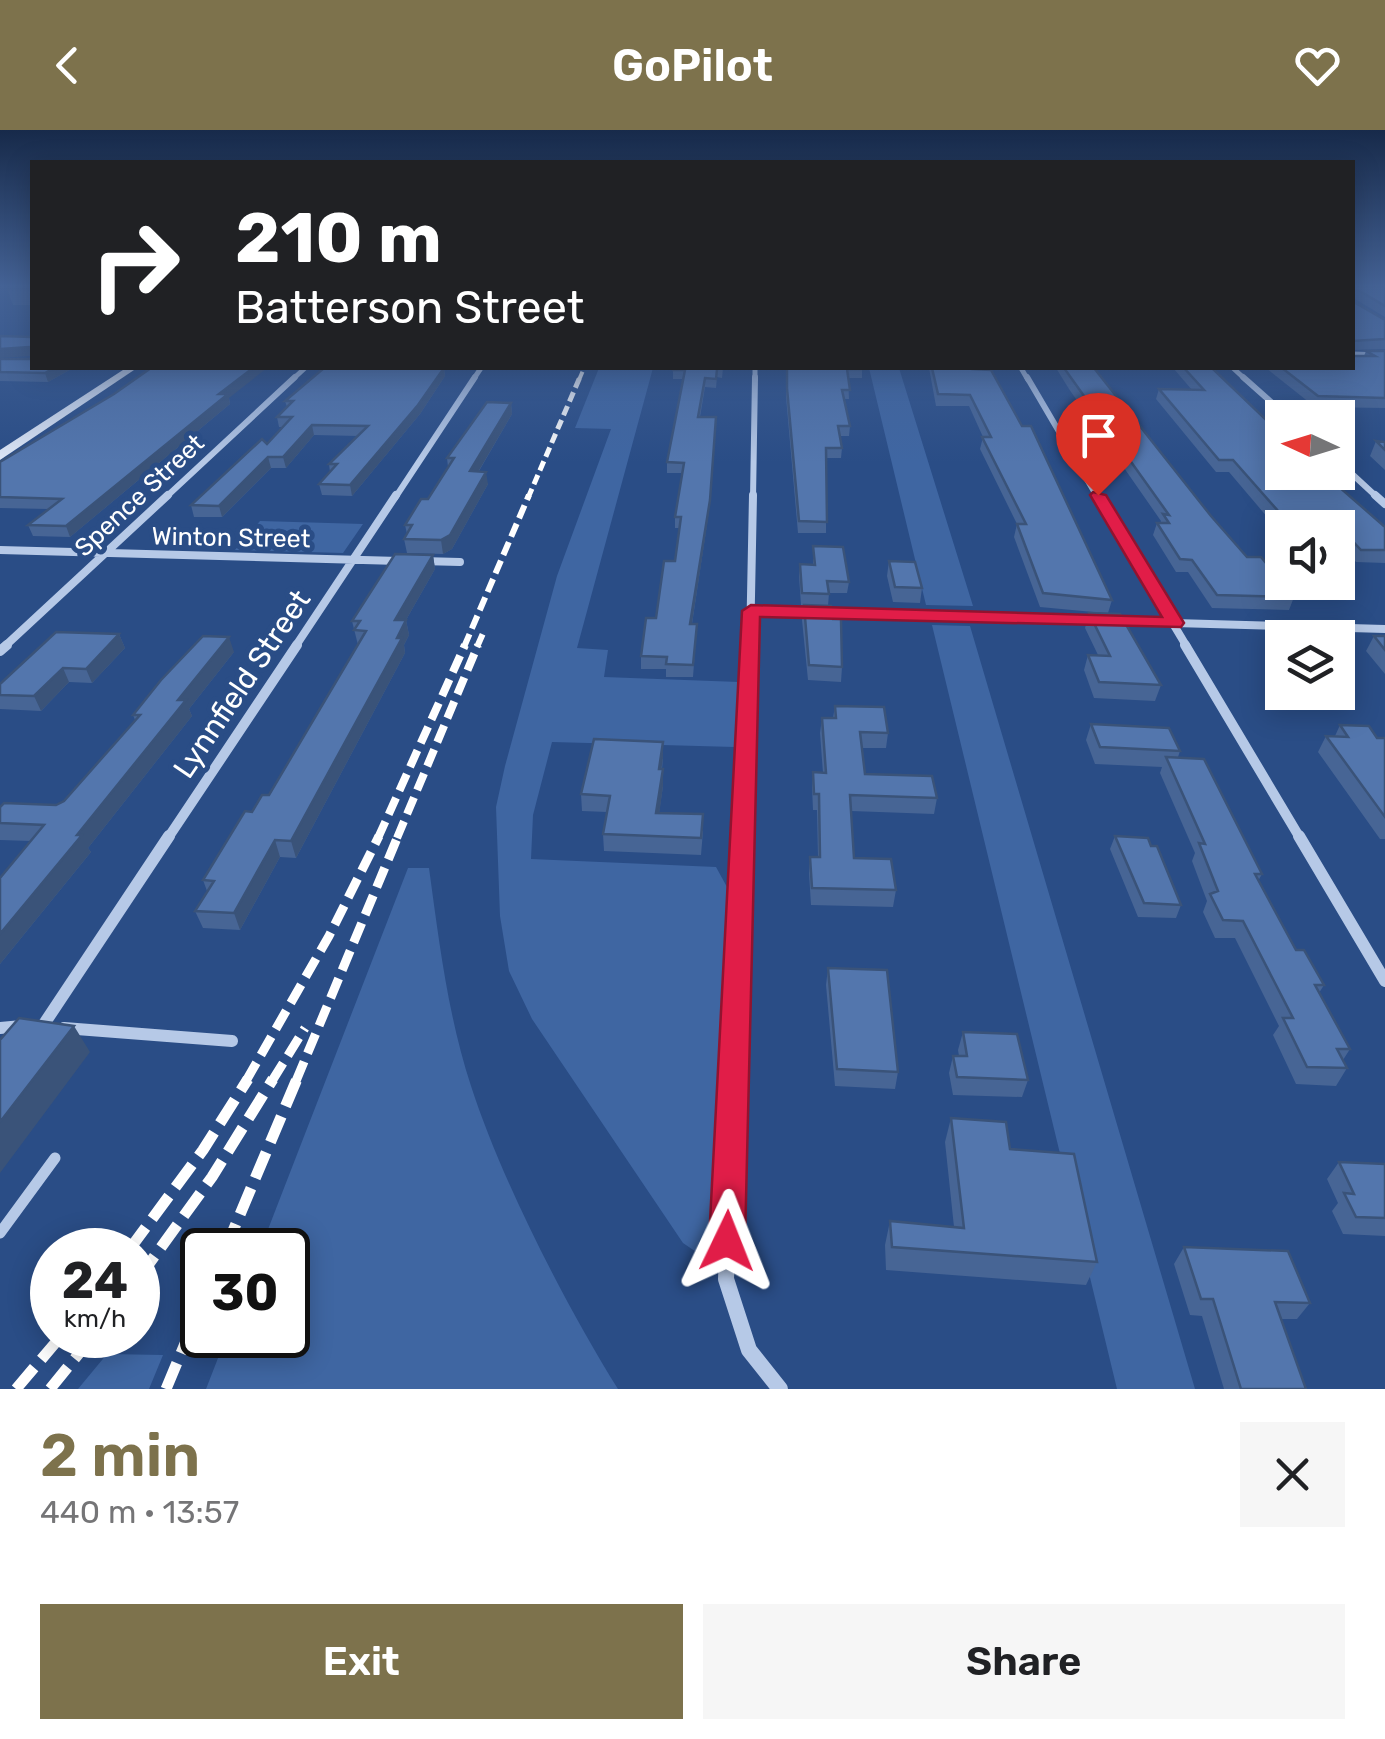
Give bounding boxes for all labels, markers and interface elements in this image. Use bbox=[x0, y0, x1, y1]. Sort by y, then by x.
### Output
icon: back bbox=[40, 38, 95, 93]
icon: heart bbox=[1290, 38, 1345, 93]
text: GoPilot bbox=[612, 39, 773, 92]
text: 210 m bbox=[235, 197, 442, 280]
icon: right bbox=[70, 200, 200, 330]
text: Batterson Street bbox=[235, 281, 584, 334]
pin bbox=[1056, 393, 1141, 496]
north arrow bbox=[1265, 400, 1355, 490]
map controls bbox=[1265, 400, 1355, 710]
icon: arrive bbox=[1071, 408, 1126, 463]
street label: Spence Street bbox=[69, 428, 210, 563]
button: sound bbox=[1265, 510, 1355, 600]
street label: Winton Street bbox=[151, 522, 311, 553]
street label: Lynnfield Street bbox=[166, 583, 318, 785]
button: layers bbox=[1265, 620, 1355, 710]
position arrow bbox=[675, 1189, 779, 1293]
speed limit sign: 30 bbox=[180, 1228, 310, 1358]
text: 24 bbox=[62, 1251, 128, 1311]
text: km/h bbox=[64, 1304, 126, 1333]
text: 2 min bbox=[40, 1420, 200, 1491]
button: close bbox=[1240, 1422, 1345, 1527]
text: 440 m · 13:57 bbox=[40, 1493, 239, 1531]
button: Exit bbox=[40, 1604, 683, 1719]
button: Share bbox=[703, 1604, 1345, 1719]

